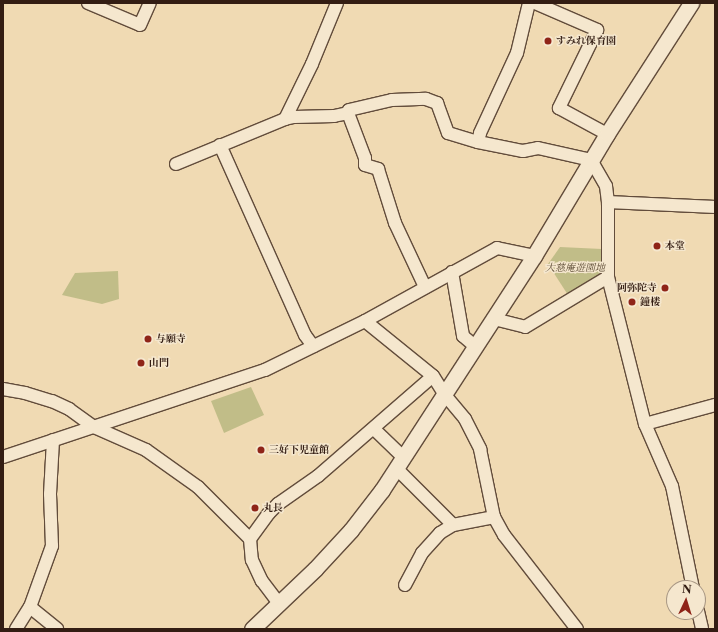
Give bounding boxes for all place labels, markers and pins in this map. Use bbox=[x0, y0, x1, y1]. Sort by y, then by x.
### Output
place label: すみれ保育園 bbox=[556, 35, 616, 47]
marker: すみれ保育園 bbox=[543, 36, 553, 46]
place label: 本堂 bbox=[665, 240, 685, 252]
marker: 本堂 bbox=[652, 241, 662, 251]
place label: 阿弥陀寺 bbox=[617, 282, 657, 294]
marker: 阿弥陀寺 bbox=[660, 283, 670, 293]
place label: 鐘楼 bbox=[640, 296, 660, 308]
marker: 鐘楼 bbox=[627, 297, 637, 307]
place label: 与願寺 bbox=[156, 333, 186, 345]
marker: 与願寺 bbox=[143, 334, 153, 344]
place label: 山門 bbox=[149, 357, 169, 369]
marker: 山門 bbox=[136, 358, 146, 368]
place label: 三好下児童館 bbox=[269, 444, 329, 456]
marker: 三好下児童館 bbox=[256, 445, 266, 455]
place label: 丸長 bbox=[263, 502, 283, 514]
marker: 丸長 bbox=[250, 503, 260, 513]

